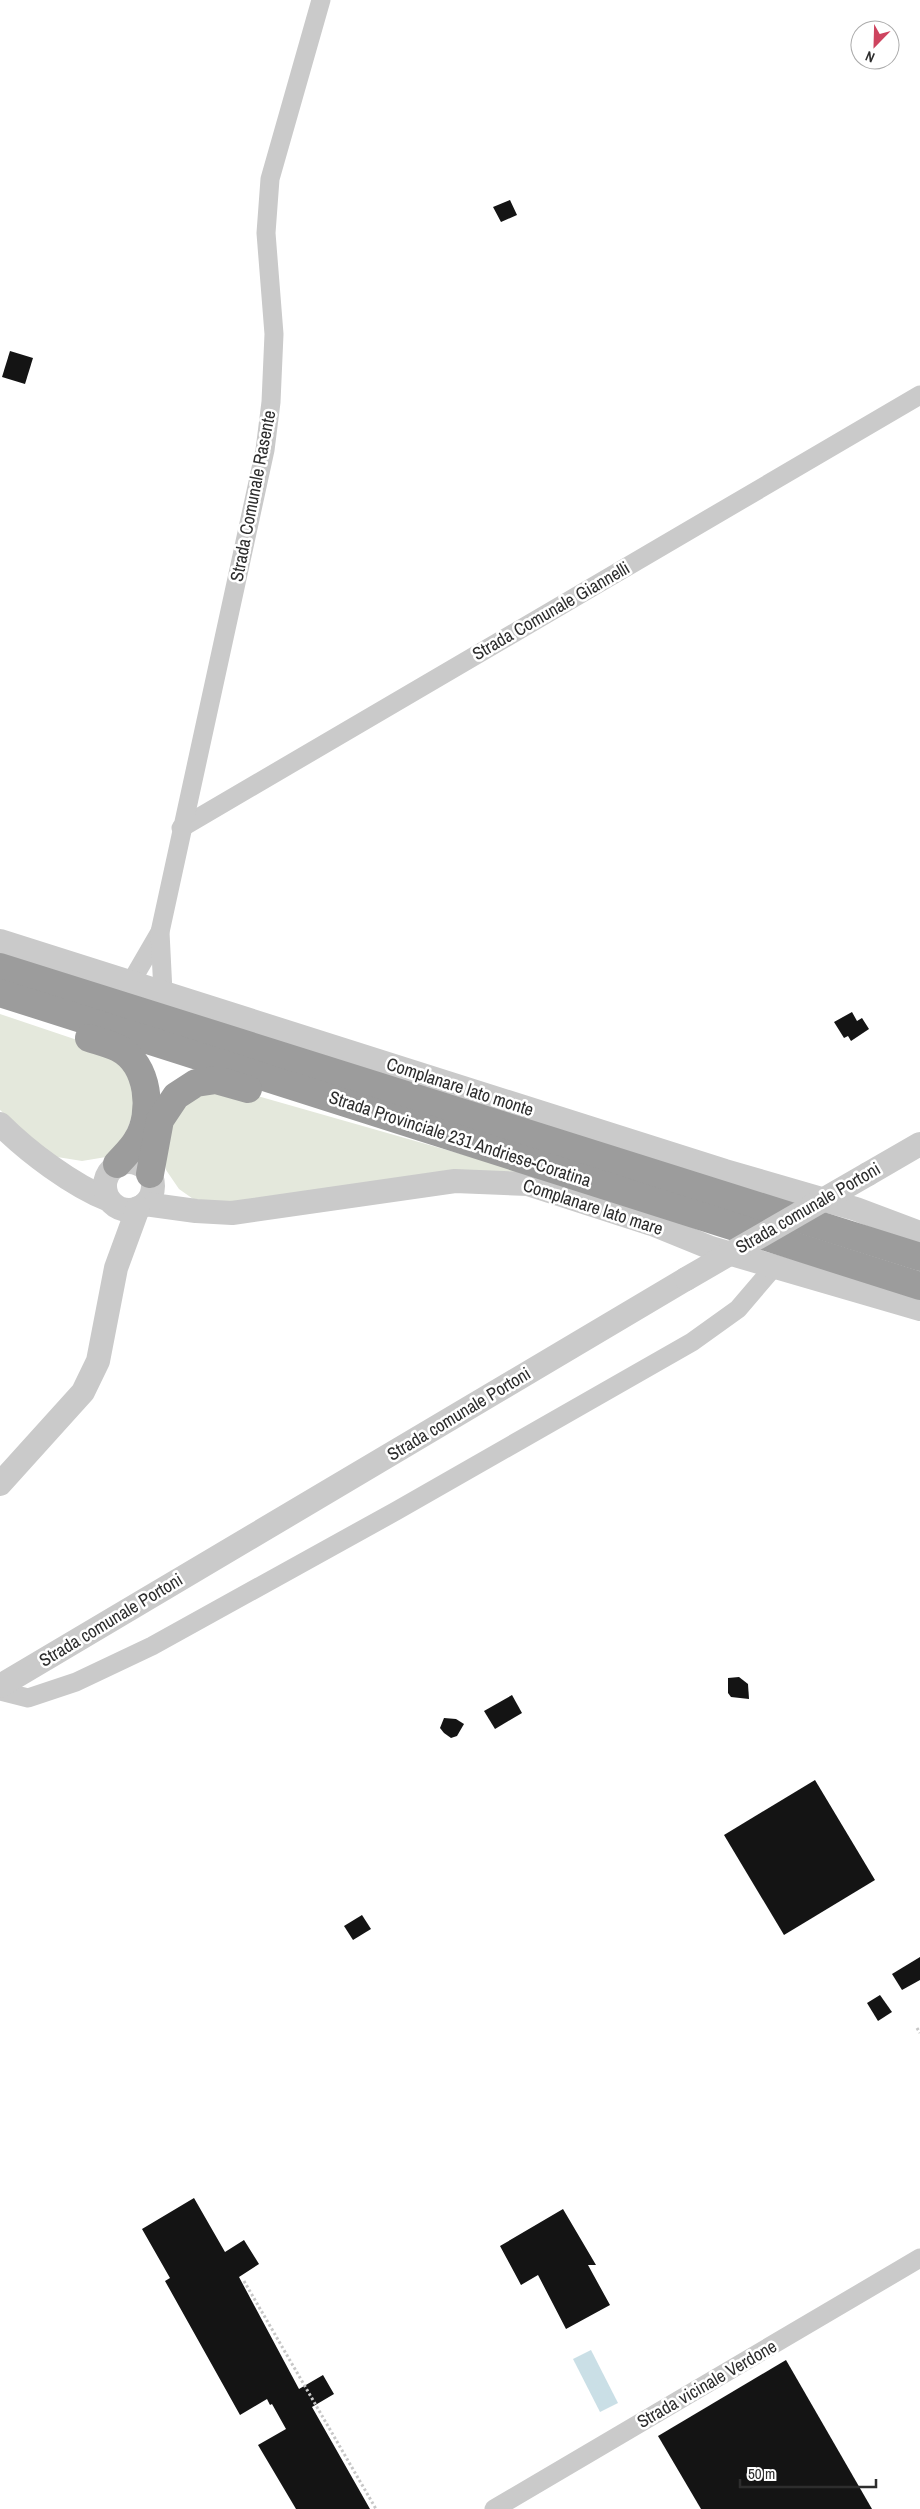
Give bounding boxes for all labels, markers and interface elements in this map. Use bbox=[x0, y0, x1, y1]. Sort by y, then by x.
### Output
north arrow bbox=[850, 20, 900, 70]
text: N bbox=[863, 47, 877, 67]
street label: Strada Comunale Rasente bbox=[224, 408, 281, 584]
street label: Strada Comunale Giannelli bbox=[467, 555, 634, 666]
street label: Complanare lato monte bbox=[383, 1051, 537, 1122]
street label: Strada Provinciale 231 Andriese-Coratina bbox=[326, 1084, 594, 1193]
street label: Strada comunale Portoni bbox=[731, 1156, 885, 1259]
street label: Complanare lato mare bbox=[520, 1172, 666, 1241]
street label: Strada comunale Portoni bbox=[382, 1361, 535, 1466]
street label: Strada comunale Portoni bbox=[34, 1567, 187, 1672]
street label: Strada vicinale Verdone bbox=[632, 2333, 781, 2434]
scale bar bbox=[740, 2456, 876, 2488]
text: 50 m bbox=[748, 2463, 775, 2484]

